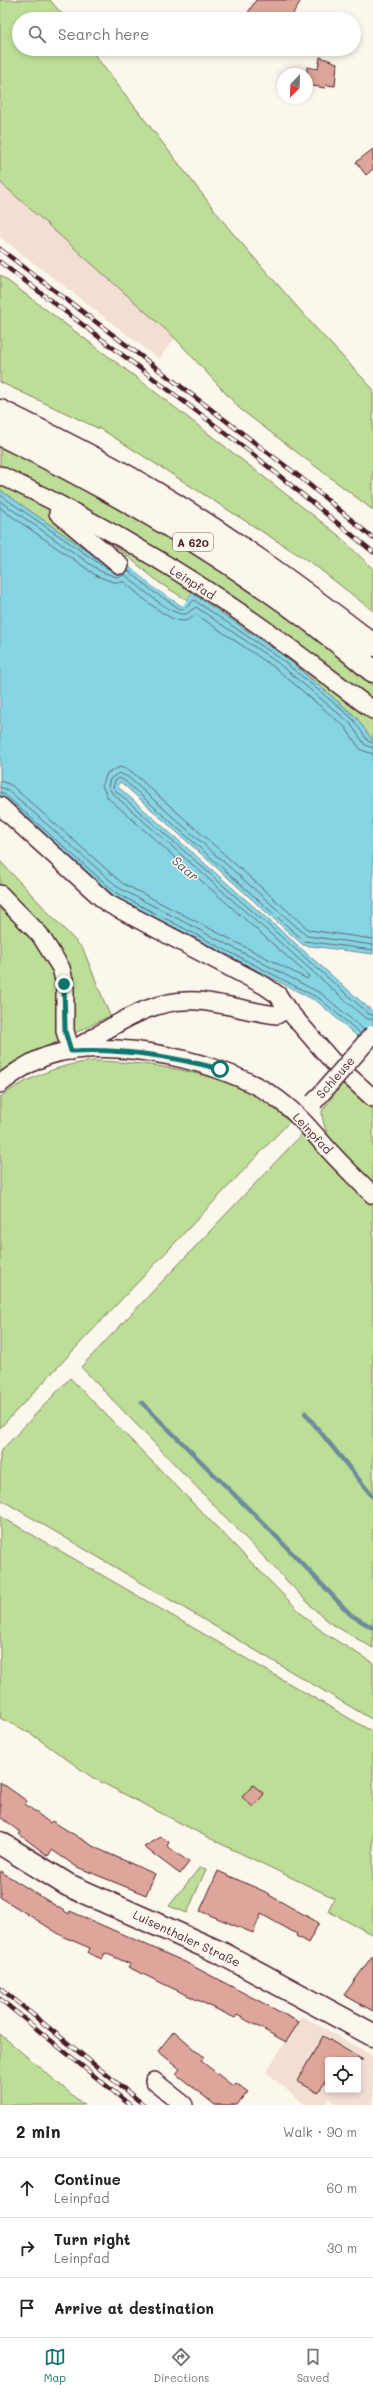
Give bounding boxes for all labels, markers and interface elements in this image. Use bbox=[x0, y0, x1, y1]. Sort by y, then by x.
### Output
search box bbox=[12, 12, 361, 56]
icon: search bbox=[26, 23, 48, 45]
text: Search here bbox=[58, 24, 149, 44]
north arrow bbox=[277, 68, 313, 104]
road number: A 620 bbox=[173, 533, 213, 551]
street label: Leinpfad bbox=[167, 561, 219, 603]
water label: Saar bbox=[169, 852, 203, 885]
route end bbox=[55, 975, 73, 993]
street label: Schleuse bbox=[312, 1053, 358, 1101]
route start bbox=[211, 1060, 229, 1078]
street label: Leinpfad bbox=[290, 1109, 337, 1157]
street label: Luisenthaler Straße bbox=[131, 1906, 243, 1970]
map controls bbox=[325, 2057, 361, 2093]
button: locate bbox=[325, 2057, 361, 2093]
text: 2 min bbox=[16, 2120, 61, 2142]
text: Walk · 90 m bbox=[283, 2123, 357, 2140]
text: Continue bbox=[54, 2169, 121, 2189]
icon: ahead bbox=[16, 2177, 38, 2199]
text: 60 m bbox=[327, 2179, 357, 2196]
text: Leinpfad bbox=[54, 2189, 109, 2206]
text: Turn right bbox=[54, 2229, 131, 2249]
icon: right bbox=[16, 2237, 38, 2259]
text: 30 m bbox=[327, 2239, 357, 2256]
text: Leinpfad bbox=[54, 2249, 109, 2266]
icon: arrive bbox=[16, 2297, 38, 2319]
text: Arrive at destination bbox=[54, 2298, 214, 2318]
tab: Map bbox=[44, 2346, 66, 2385]
tab: Directions bbox=[153, 2346, 209, 2385]
tab: Saved bbox=[297, 2346, 329, 2385]

